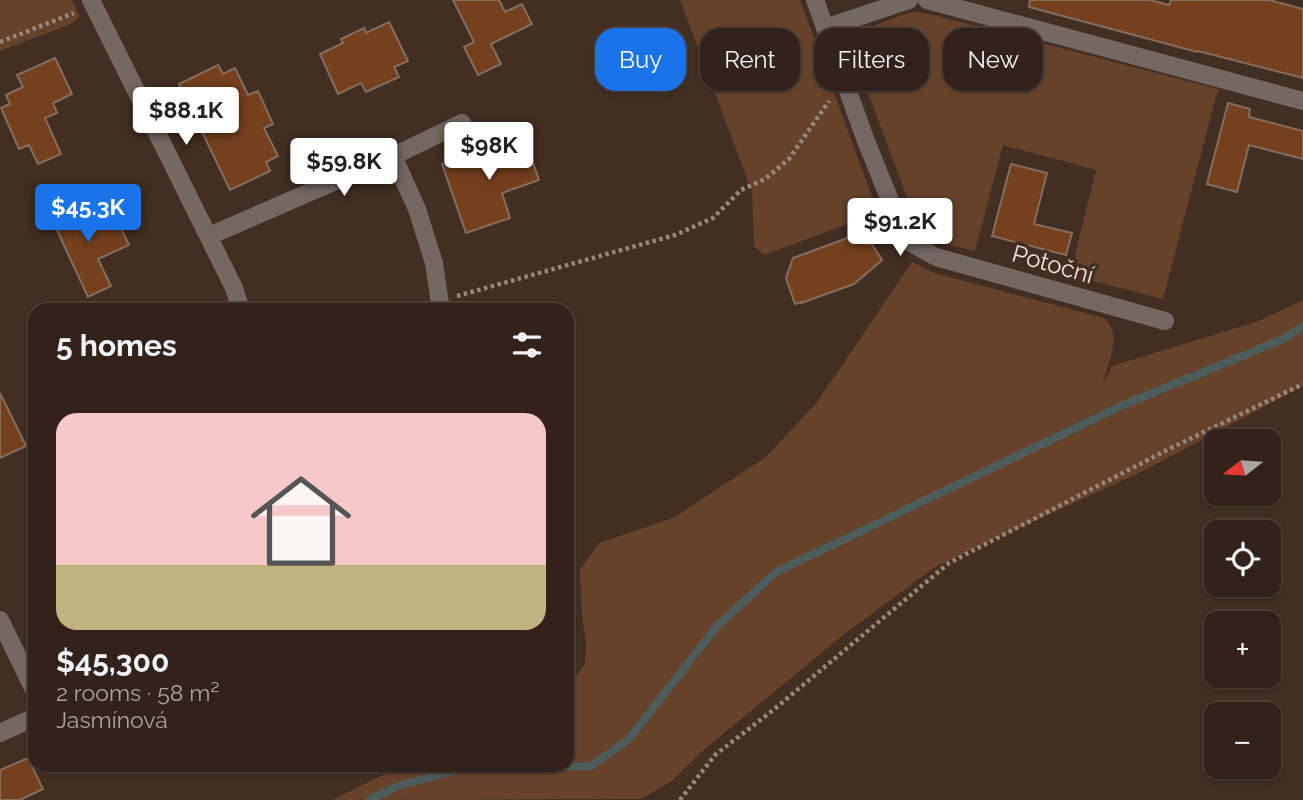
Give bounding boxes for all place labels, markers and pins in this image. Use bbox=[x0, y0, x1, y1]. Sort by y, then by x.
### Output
pin: $88.1K bbox=[129, 88, 243, 147]
pin: $98K bbox=[448, 122, 530, 182]
pin: $59.8K bbox=[287, 138, 401, 198]
pin: $45.3K bbox=[31, 184, 145, 244]
pin: $91.2K bbox=[843, 198, 957, 258]

